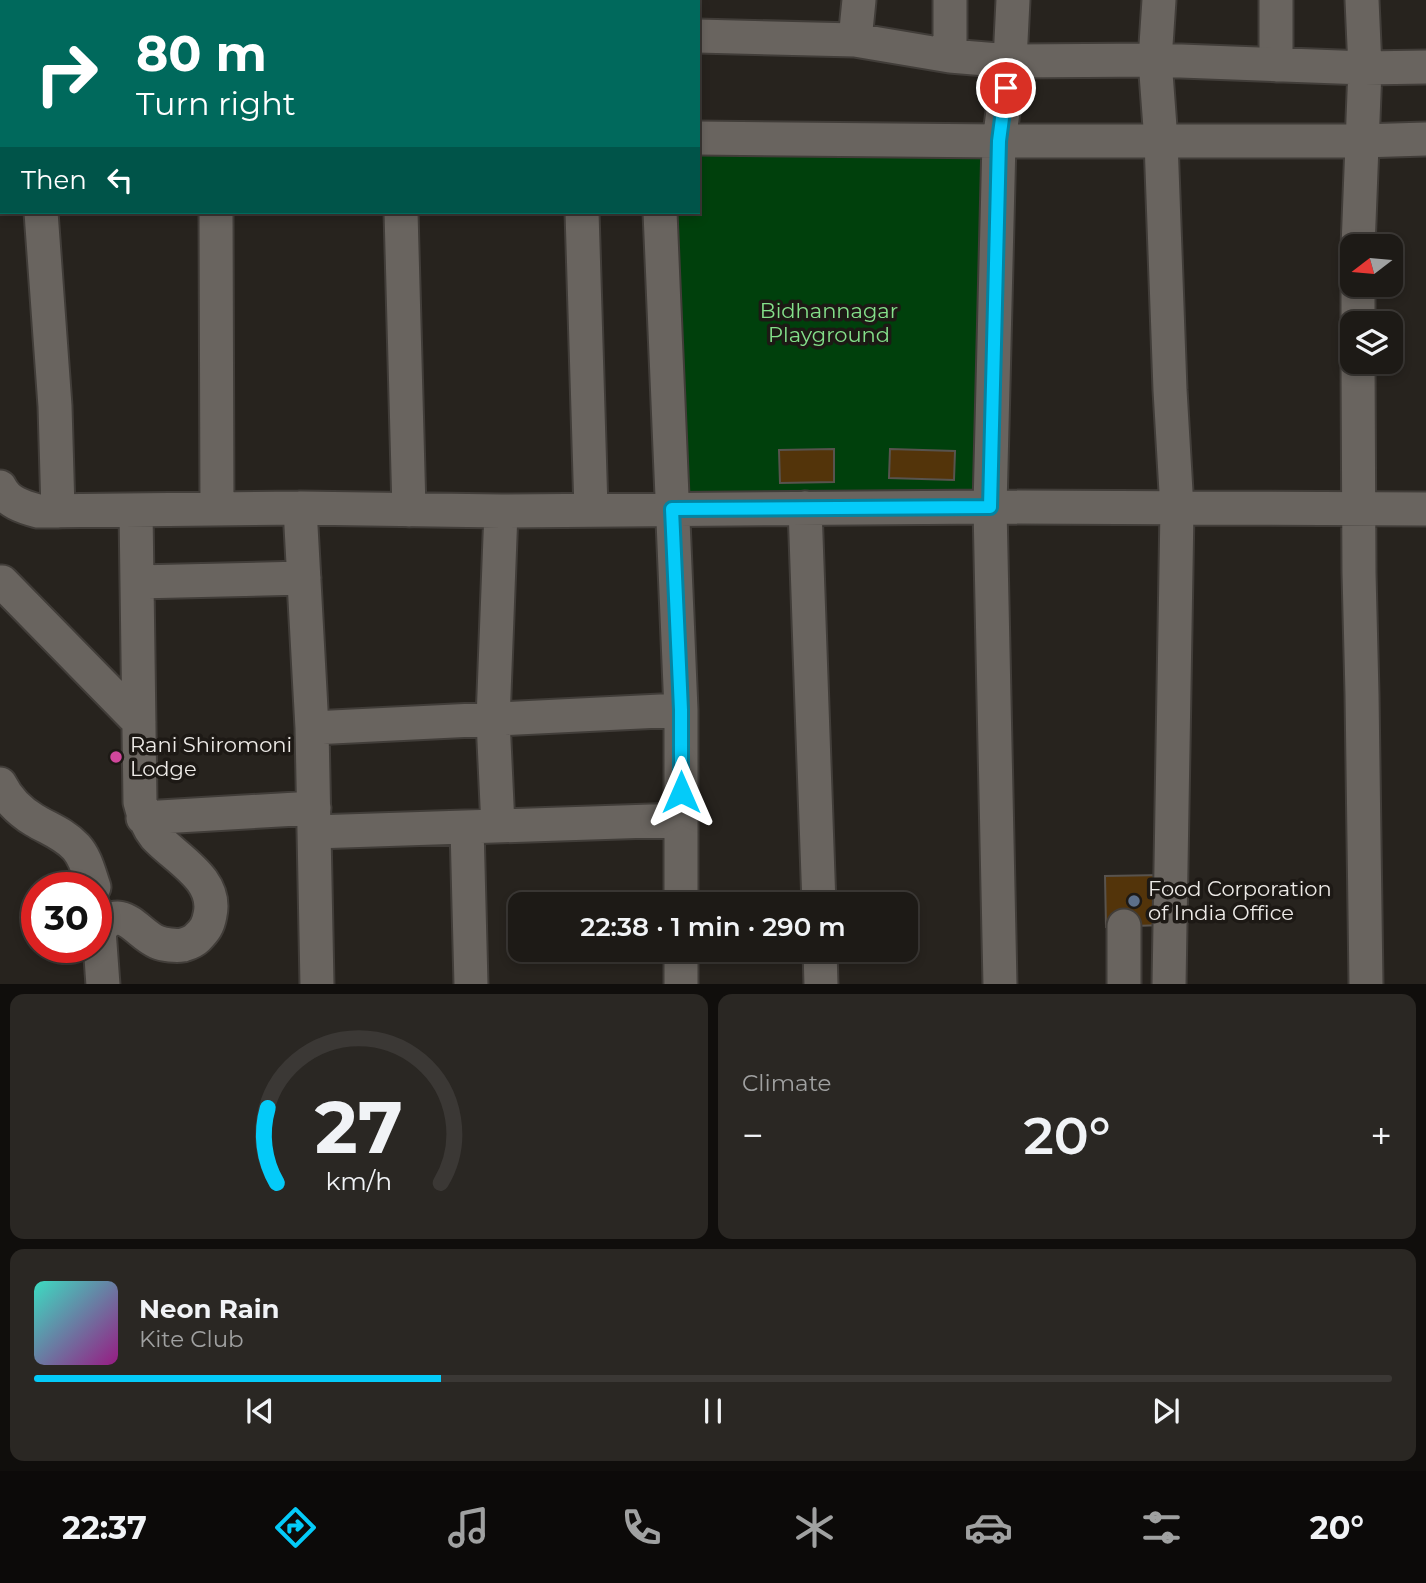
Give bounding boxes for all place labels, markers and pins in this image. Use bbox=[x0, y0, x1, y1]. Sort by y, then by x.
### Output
pin bbox=[976, 58, 1036, 118]
place label: Rani Shiromoni Lodge bbox=[130, 732, 292, 781]
marker: Rani Shiromoni Lodge bbox=[108, 749, 124, 765]
place label: Food Corporation of India Office bbox=[1148, 876, 1332, 925]
marker: Food Corporation of India Office bbox=[1126, 893, 1142, 909]

